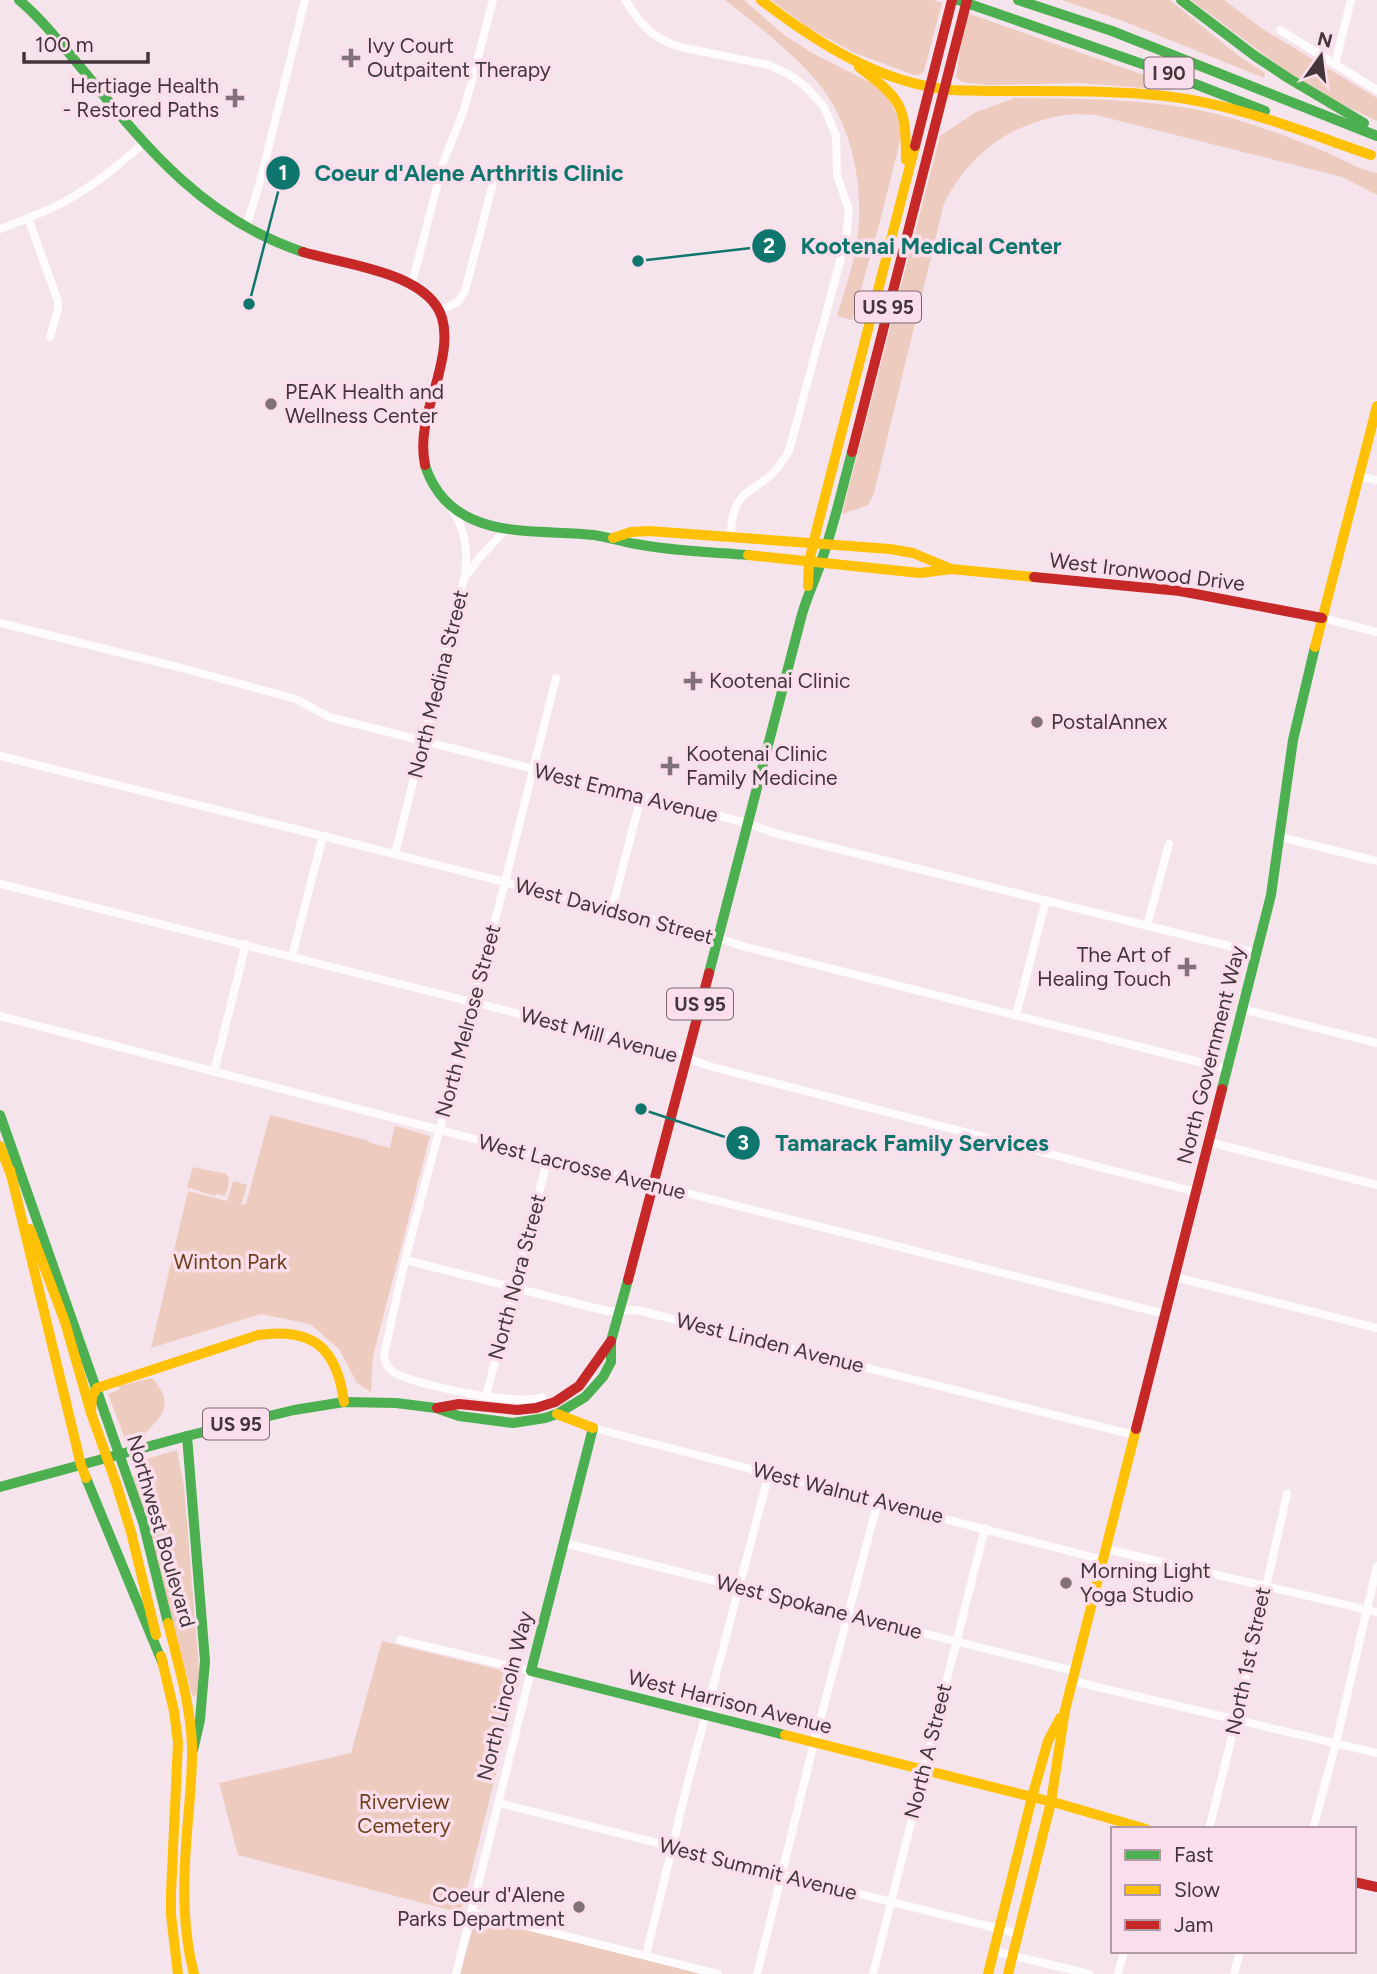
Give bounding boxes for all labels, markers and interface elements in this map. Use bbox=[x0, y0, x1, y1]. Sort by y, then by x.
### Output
scale bar bbox=[24, 21, 149, 65]
north arrow bbox=[1286, 21, 1356, 91]
text: N bbox=[1315, 27, 1335, 53]
text: 100 m bbox=[35, 32, 94, 57]
place label: Ivy Court Outpaitent Therapy bbox=[367, 33, 551, 82]
marker: Ivy Court Outpaitent Therapy bbox=[341, 48, 361, 68]
road number: I 90 bbox=[1144, 58, 1194, 88]
place label: Hertiage Health - Restored Paths bbox=[62, 73, 219, 122]
marker: Hertiage Health - Restored Paths bbox=[225, 88, 245, 108]
callout: Coeur d'Alene Arthritis Clinic bbox=[266, 151, 638, 195]
text: Coeur d'Alene Arthritis Clinic bbox=[314, 159, 624, 187]
text: 1 bbox=[279, 160, 287, 185]
callout: Kootenai Medical Center bbox=[752, 224, 1076, 268]
text: Kootenai Medical Center bbox=[800, 232, 1062, 260]
text: 2 bbox=[763, 233, 775, 258]
road number: US 95 bbox=[855, 292, 921, 322]
place label: PEAK Health and Wellness Center bbox=[285, 379, 444, 428]
marker: PEAK Health and Wellness Center bbox=[263, 396, 279, 412]
street label: West Ironwood Drive bbox=[1048, 547, 1246, 596]
street label: North Medina Street bbox=[402, 587, 473, 781]
place label: Kootenai Clinic bbox=[709, 668, 850, 693]
marker: Kootenai Clinic bbox=[683, 671, 703, 691]
place label: PostalAnnex bbox=[1051, 709, 1167, 734]
marker: PostalAnnex bbox=[1029, 714, 1045, 730]
place label: Kootenai Clinic Family Medicine bbox=[686, 741, 837, 790]
marker: Kootenai Clinic Family Medicine bbox=[660, 756, 680, 776]
street label: West Emma Avenue bbox=[532, 758, 721, 827]
street label: West Davidson Street bbox=[512, 872, 716, 949]
street label: North Melrose Street bbox=[430, 922, 505, 1120]
place label: The Art of Healing Touch bbox=[1037, 942, 1171, 991]
street label: North Government Way bbox=[1171, 943, 1250, 1167]
marker: The Art of Healing Touch bbox=[1177, 957, 1197, 977]
road number: US 95 bbox=[667, 988, 733, 1020]
street label: West Mill Avenue bbox=[518, 1002, 680, 1068]
callout: Tamarack Family Services bbox=[726, 1121, 1062, 1165]
street label: West Lacrosse Avenue bbox=[476, 1129, 689, 1204]
text: Tamarack Family Services bbox=[775, 1129, 1049, 1157]
text: 3 bbox=[737, 1130, 749, 1155]
street label: North Nora Street bbox=[482, 1191, 551, 1363]
park label: Winton Park bbox=[173, 1249, 288, 1274]
street label: West Linden Avenue bbox=[674, 1307, 867, 1378]
road number: US 95 bbox=[203, 1408, 269, 1440]
street label: Northwest Boulevard bbox=[122, 1432, 201, 1630]
street label: West Walnut Avenue bbox=[750, 1457, 946, 1528]
place label: Morning Light Yoga Studio bbox=[1080, 1558, 1211, 1607]
street label: West Spokane Avenue bbox=[714, 1569, 925, 1644]
marker: Morning Light Yoga Studio bbox=[1058, 1575, 1074, 1591]
street label: North 1st Street bbox=[1220, 1585, 1275, 1737]
street label: North Lincoln Way bbox=[471, 1609, 538, 1783]
street label: West Harrison Avenue bbox=[626, 1664, 835, 1739]
street label: North A Street bbox=[899, 1681, 956, 1821]
park label: Riverview Cemetery bbox=[357, 1789, 451, 1838]
legend bbox=[1111, 1827, 1356, 1953]
street label: West Summit Avenue bbox=[657, 1832, 860, 1905]
text: Fast bbox=[1174, 1842, 1214, 1867]
text: Slow bbox=[1174, 1877, 1220, 1902]
place label: Coeur d'Alene Parks Department bbox=[397, 1882, 565, 1931]
marker: Coeur d'Alene Parks Department bbox=[571, 1899, 587, 1915]
text: Jam bbox=[1174, 1912, 1213, 1937]

